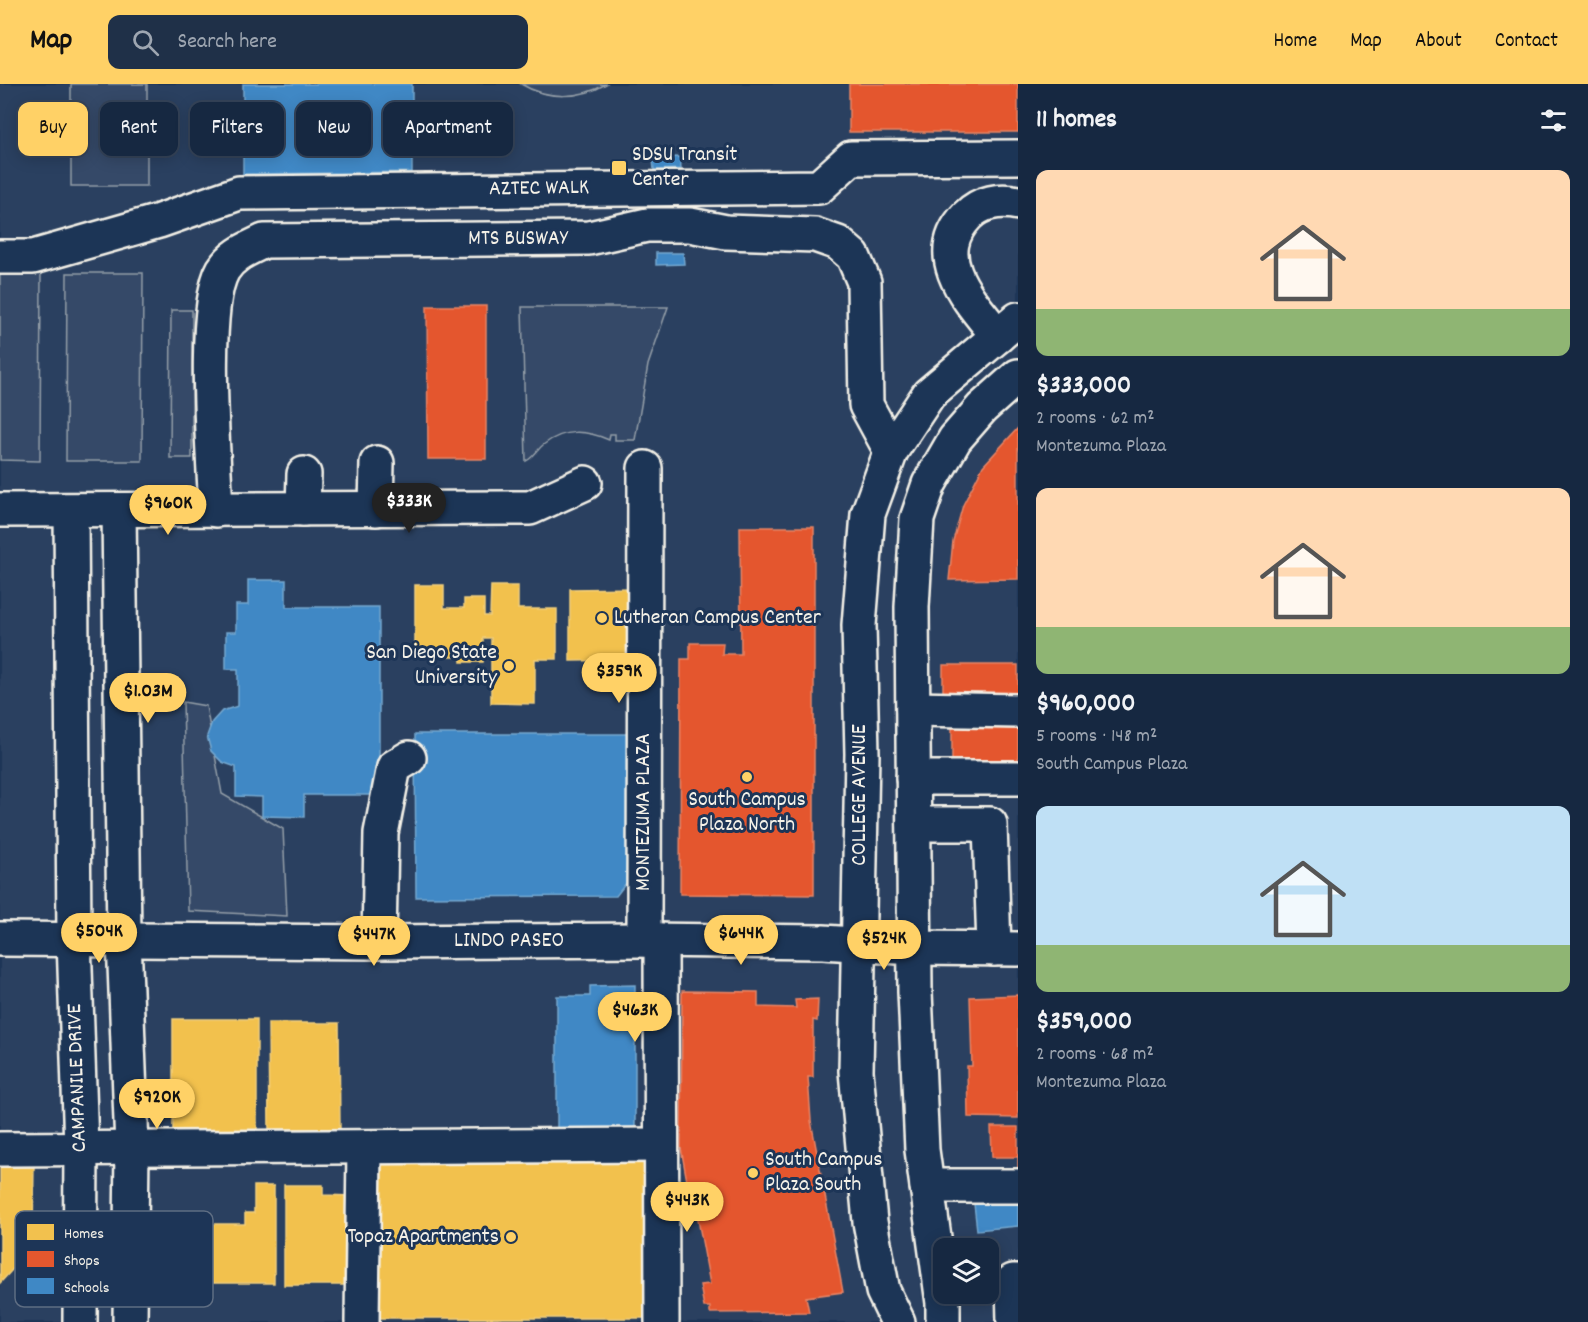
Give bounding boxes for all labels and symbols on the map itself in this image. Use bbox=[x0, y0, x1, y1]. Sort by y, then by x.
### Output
place label: SDSU Transit Center bbox=[632, 140, 737, 196]
marker: SDSU Transit Center bbox=[610, 159, 628, 177]
street label: AZTEC WALK bbox=[489, 173, 589, 205]
street label: MTS BUSWAY bbox=[468, 224, 569, 255]
pin: $333K bbox=[367, 483, 451, 534]
pin: $960K bbox=[126, 485, 210, 536]
place label: Lutheran Campus Center bbox=[614, 603, 822, 634]
marker: Lutheran Campus Center bbox=[595, 611, 609, 625]
place label: San Diego State University bbox=[366, 638, 498, 694]
pin: $359K bbox=[577, 653, 661, 704]
marker: San Diego State University bbox=[502, 659, 516, 673]
pin: $1.03M bbox=[99, 673, 197, 724]
street label: COLLEGE AVENUE bbox=[845, 724, 876, 866]
street label: MONTEZUMA PLAZA bbox=[629, 733, 660, 891]
marker: South Campus Plaza North bbox=[740, 770, 754, 784]
place label: South Campus Plaza North bbox=[688, 785, 806, 841]
pin: $504K bbox=[57, 913, 141, 964]
pin: $644K bbox=[699, 915, 783, 966]
pin: $447K bbox=[332, 916, 416, 967]
pin: $524K bbox=[842, 920, 926, 971]
street label: LINDO PASEO bbox=[454, 926, 564, 957]
pin: $463K bbox=[593, 992, 677, 1043]
street label: CAMPANILE DRIVE bbox=[60, 1003, 96, 1153]
pin: $920K bbox=[115, 1079, 199, 1130]
place label: South Campus Plaza South bbox=[765, 1145, 882, 1201]
marker: South Campus Plaza South bbox=[746, 1166, 760, 1180]
pin: $443K bbox=[645, 1182, 729, 1233]
legend bbox=[15, 1211, 213, 1307]
place label: Topaz Apartments bbox=[347, 1222, 499, 1253]
text: Homes bbox=[64, 1223, 104, 1246]
marker: Topaz Apartments bbox=[504, 1230, 518, 1244]
text: Shops bbox=[64, 1250, 100, 1273]
text: Schools bbox=[64, 1277, 110, 1300]

